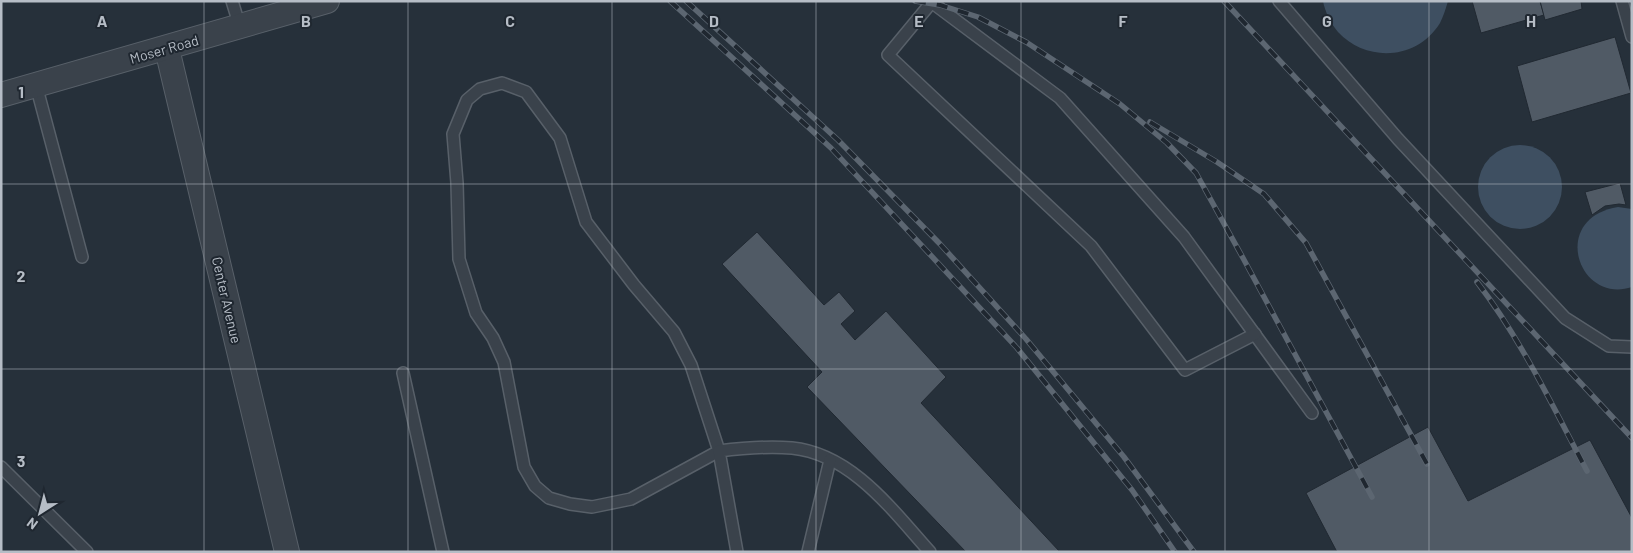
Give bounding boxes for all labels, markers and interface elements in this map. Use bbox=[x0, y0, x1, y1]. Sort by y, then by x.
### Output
text: A bbox=[97, 11, 108, 30]
text: B bbox=[301, 11, 311, 30]
text: C bbox=[505, 11, 515, 30]
text: D bbox=[709, 11, 719, 30]
text: E bbox=[914, 11, 924, 30]
text: F bbox=[1119, 11, 1128, 30]
text: G bbox=[1322, 11, 1332, 30]
text: H bbox=[1526, 11, 1536, 30]
street label: Moser Road bbox=[128, 31, 200, 67]
text: 1 bbox=[18, 82, 24, 101]
street label: Center Avenue bbox=[209, 255, 245, 345]
text: 2 bbox=[17, 266, 26, 285]
text: 3 bbox=[17, 451, 25, 470]
north arrow bbox=[15, 488, 65, 538]
text: N bbox=[23, 514, 41, 534]

